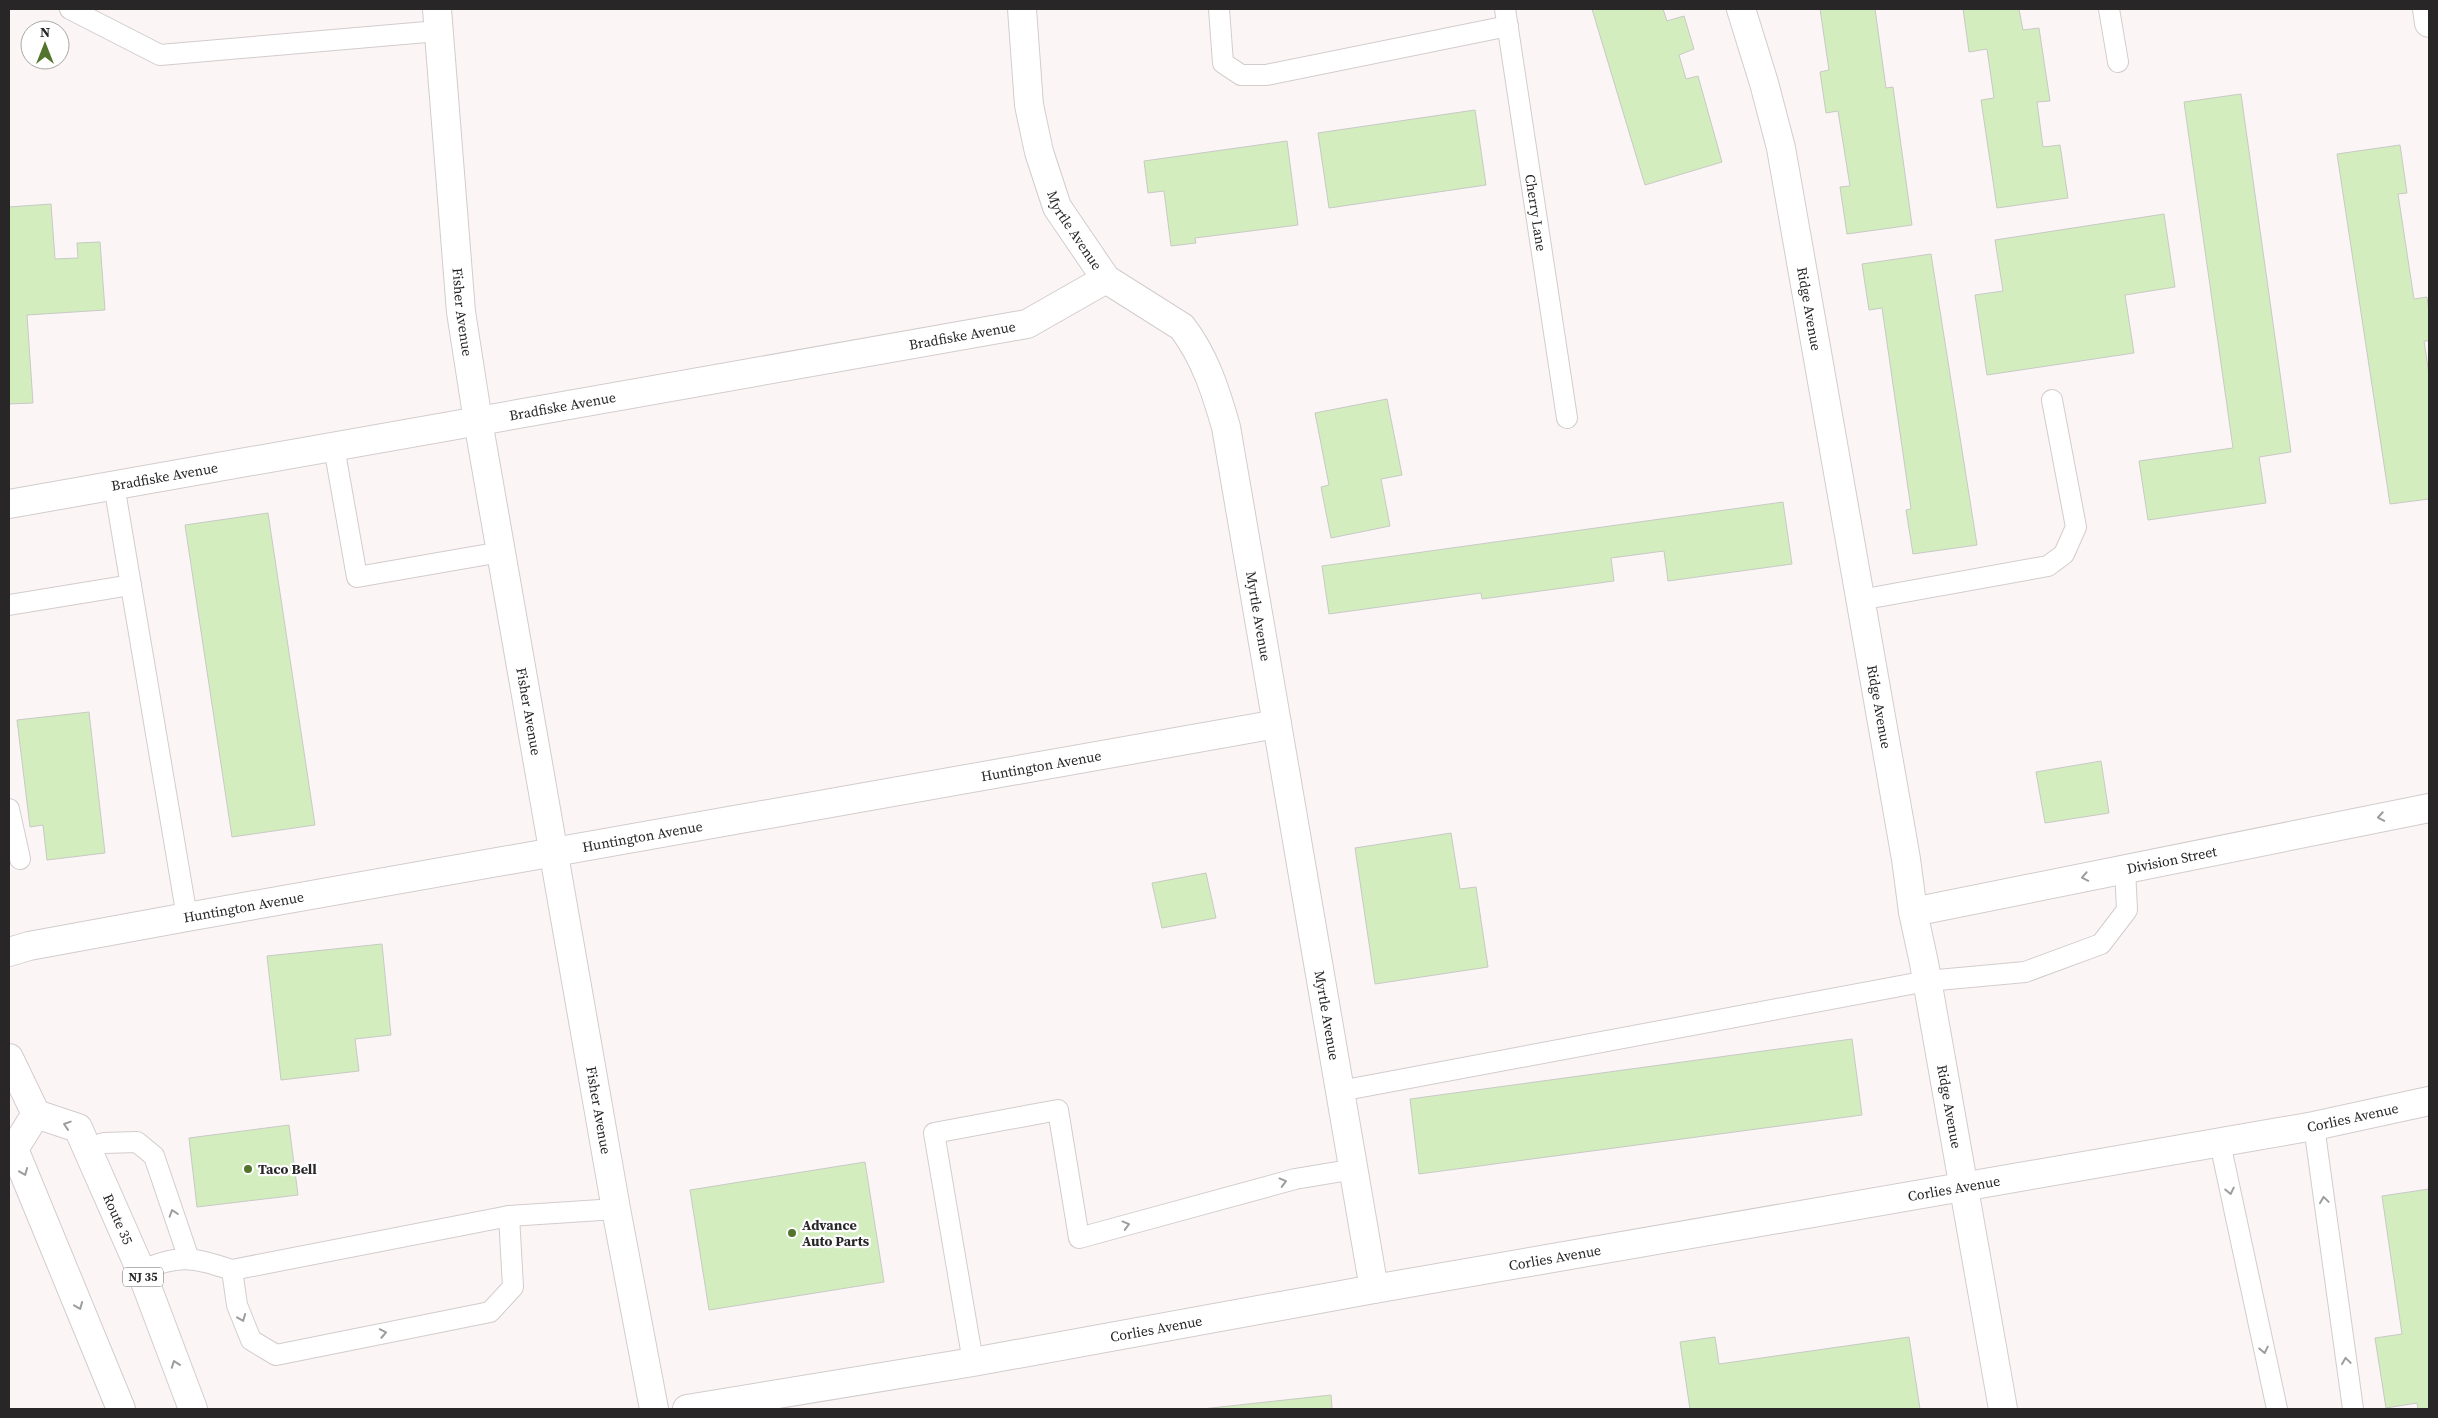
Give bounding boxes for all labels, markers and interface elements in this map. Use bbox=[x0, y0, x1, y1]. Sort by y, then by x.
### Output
north arrow bbox=[20, 20, 70, 70]
text: N bbox=[40, 22, 50, 42]
street label: Cherry Lane bbox=[1520, 173, 1552, 253]
street label: Myrtle Avenue bbox=[1042, 188, 1107, 274]
street label: Ridge Avenue bbox=[1792, 265, 1826, 352]
street label: Fisher Avenue bbox=[448, 267, 478, 357]
street label: Bradfiske Avenue bbox=[907, 316, 1017, 355]
street label: Bradfiske Avenue bbox=[508, 387, 617, 425]
street label: Bradfiske Avenue bbox=[110, 457, 219, 496]
street label: Myrtle Avenue bbox=[1241, 570, 1276, 663]
street label: Ridge Avenue bbox=[1862, 663, 1896, 750]
street label: Fisher Avenue bbox=[511, 666, 546, 757]
street label: Huntington Avenue bbox=[979, 745, 1103, 786]
one-way arrow bbox=[2377, 811, 2386, 821]
street label: Huntington Avenue bbox=[581, 816, 704, 857]
street label: Division Street bbox=[2125, 841, 2219, 879]
one-way arrow bbox=[2080, 872, 2089, 882]
street label: Huntington Avenue bbox=[182, 887, 305, 927]
street label: Myrtle Avenue bbox=[1309, 969, 1345, 1062]
street label: Ridge Avenue bbox=[1932, 1063, 1967, 1150]
street label: Fisher Avenue bbox=[581, 1065, 616, 1156]
street label: Corlies Avenue bbox=[2305, 1098, 2400, 1137]
one-way arrow bbox=[64, 1120, 72, 1130]
place label: Taco Bell bbox=[258, 1159, 317, 1179]
marker: Taco Bell bbox=[242, 1163, 254, 1175]
one-way arrow bbox=[17, 1167, 28, 1176]
street label: Corlies Avenue bbox=[1906, 1171, 2002, 1206]
one-way arrow bbox=[1279, 1177, 1287, 1188]
one-way arrow bbox=[2224, 1186, 2235, 1195]
street label: Route 35 bbox=[98, 1191, 138, 1248]
one-way arrow bbox=[2319, 1196, 2330, 1204]
one-way arrow bbox=[169, 1209, 179, 1218]
place label: Advance Auto Parts bbox=[802, 1215, 870, 1251]
one-way arrow bbox=[1122, 1221, 1130, 1231]
marker: Advance Auto Parts bbox=[786, 1227, 798, 1239]
street label: Corlies Avenue bbox=[1507, 1240, 1602, 1275]
road number: NJ 35 bbox=[123, 1268, 163, 1286]
one-way arrow bbox=[72, 1301, 83, 1310]
street label: Corlies Avenue bbox=[1109, 1310, 1204, 1347]
one-way arrow bbox=[236, 1313, 246, 1321]
one-way arrow bbox=[378, 1329, 387, 1339]
one-way arrow bbox=[2258, 1345, 2269, 1354]
one-way arrow bbox=[2341, 1357, 2352, 1365]
one-way arrow bbox=[171, 1360, 181, 1369]

